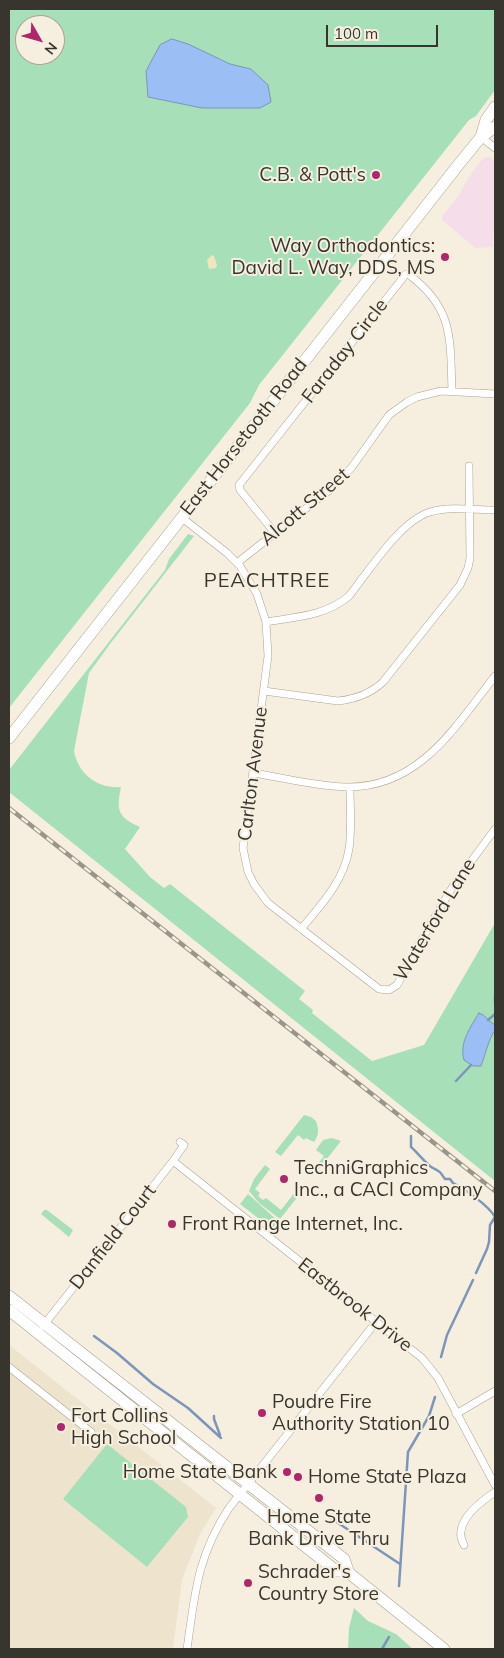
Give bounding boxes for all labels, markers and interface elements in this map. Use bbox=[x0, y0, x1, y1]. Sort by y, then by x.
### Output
north arrow bbox=[15, 15, 65, 65]
scale bar bbox=[329, 15, 442, 47]
text: 100 m bbox=[334, 24, 378, 43]
text: N bbox=[41, 39, 61, 58]
place label: C.B. & Pott's bbox=[259, 164, 366, 186]
marker: C.B. & Pott's bbox=[370, 169, 382, 181]
place label: Way Orthodontics: David L. Way, DDS, MS bbox=[231, 235, 435, 279]
marker: Way Orthodontics: David L. Way, DDS, MS bbox=[439, 251, 451, 263]
street label: Faraday Circle bbox=[297, 294, 393, 408]
street label: East Horsetooth Road bbox=[176, 354, 312, 520]
street label: Alcott Street bbox=[256, 463, 354, 551]
district label: PEACHTREE bbox=[203, 569, 331, 593]
street label: Carlton Avenue bbox=[233, 706, 273, 842]
street label: Waterford Lane bbox=[389, 855, 481, 985]
place label: TechniGraphics Inc., a CACI Company bbox=[294, 1157, 483, 1201]
marker: TechniGraphics Inc., a CACI Company bbox=[278, 1173, 290, 1185]
street label: Danfield Court bbox=[65, 1180, 161, 1294]
place label: Front Range Internet, Inc. bbox=[182, 1213, 403, 1235]
marker: Front Range Internet, Inc. bbox=[166, 1218, 178, 1230]
street label: Eastbrook Drive bbox=[293, 1253, 417, 1357]
place label: Poudre Fire Authority Station 10 bbox=[272, 1391, 450, 1435]
place label: Fort Collins High School bbox=[71, 1405, 176, 1449]
marker: Poudre Fire Authority Station 10 bbox=[256, 1407, 268, 1419]
marker: Fort Collins High School bbox=[55, 1421, 67, 1433]
place label: Home State Bank bbox=[123, 1461, 277, 1483]
marker: Home State Bank bbox=[281, 1466, 293, 1478]
place label: Home State Plaza bbox=[308, 1466, 467, 1488]
marker: Home State Plaza bbox=[292, 1471, 304, 1483]
marker: Home State Bank Drive Thru bbox=[313, 1492, 325, 1504]
place label: Home State Bank Drive Thru bbox=[248, 1506, 390, 1550]
place label: Schrader's Country Store bbox=[258, 1561, 379, 1605]
marker: Schrader's Country Store bbox=[242, 1577, 254, 1589]

